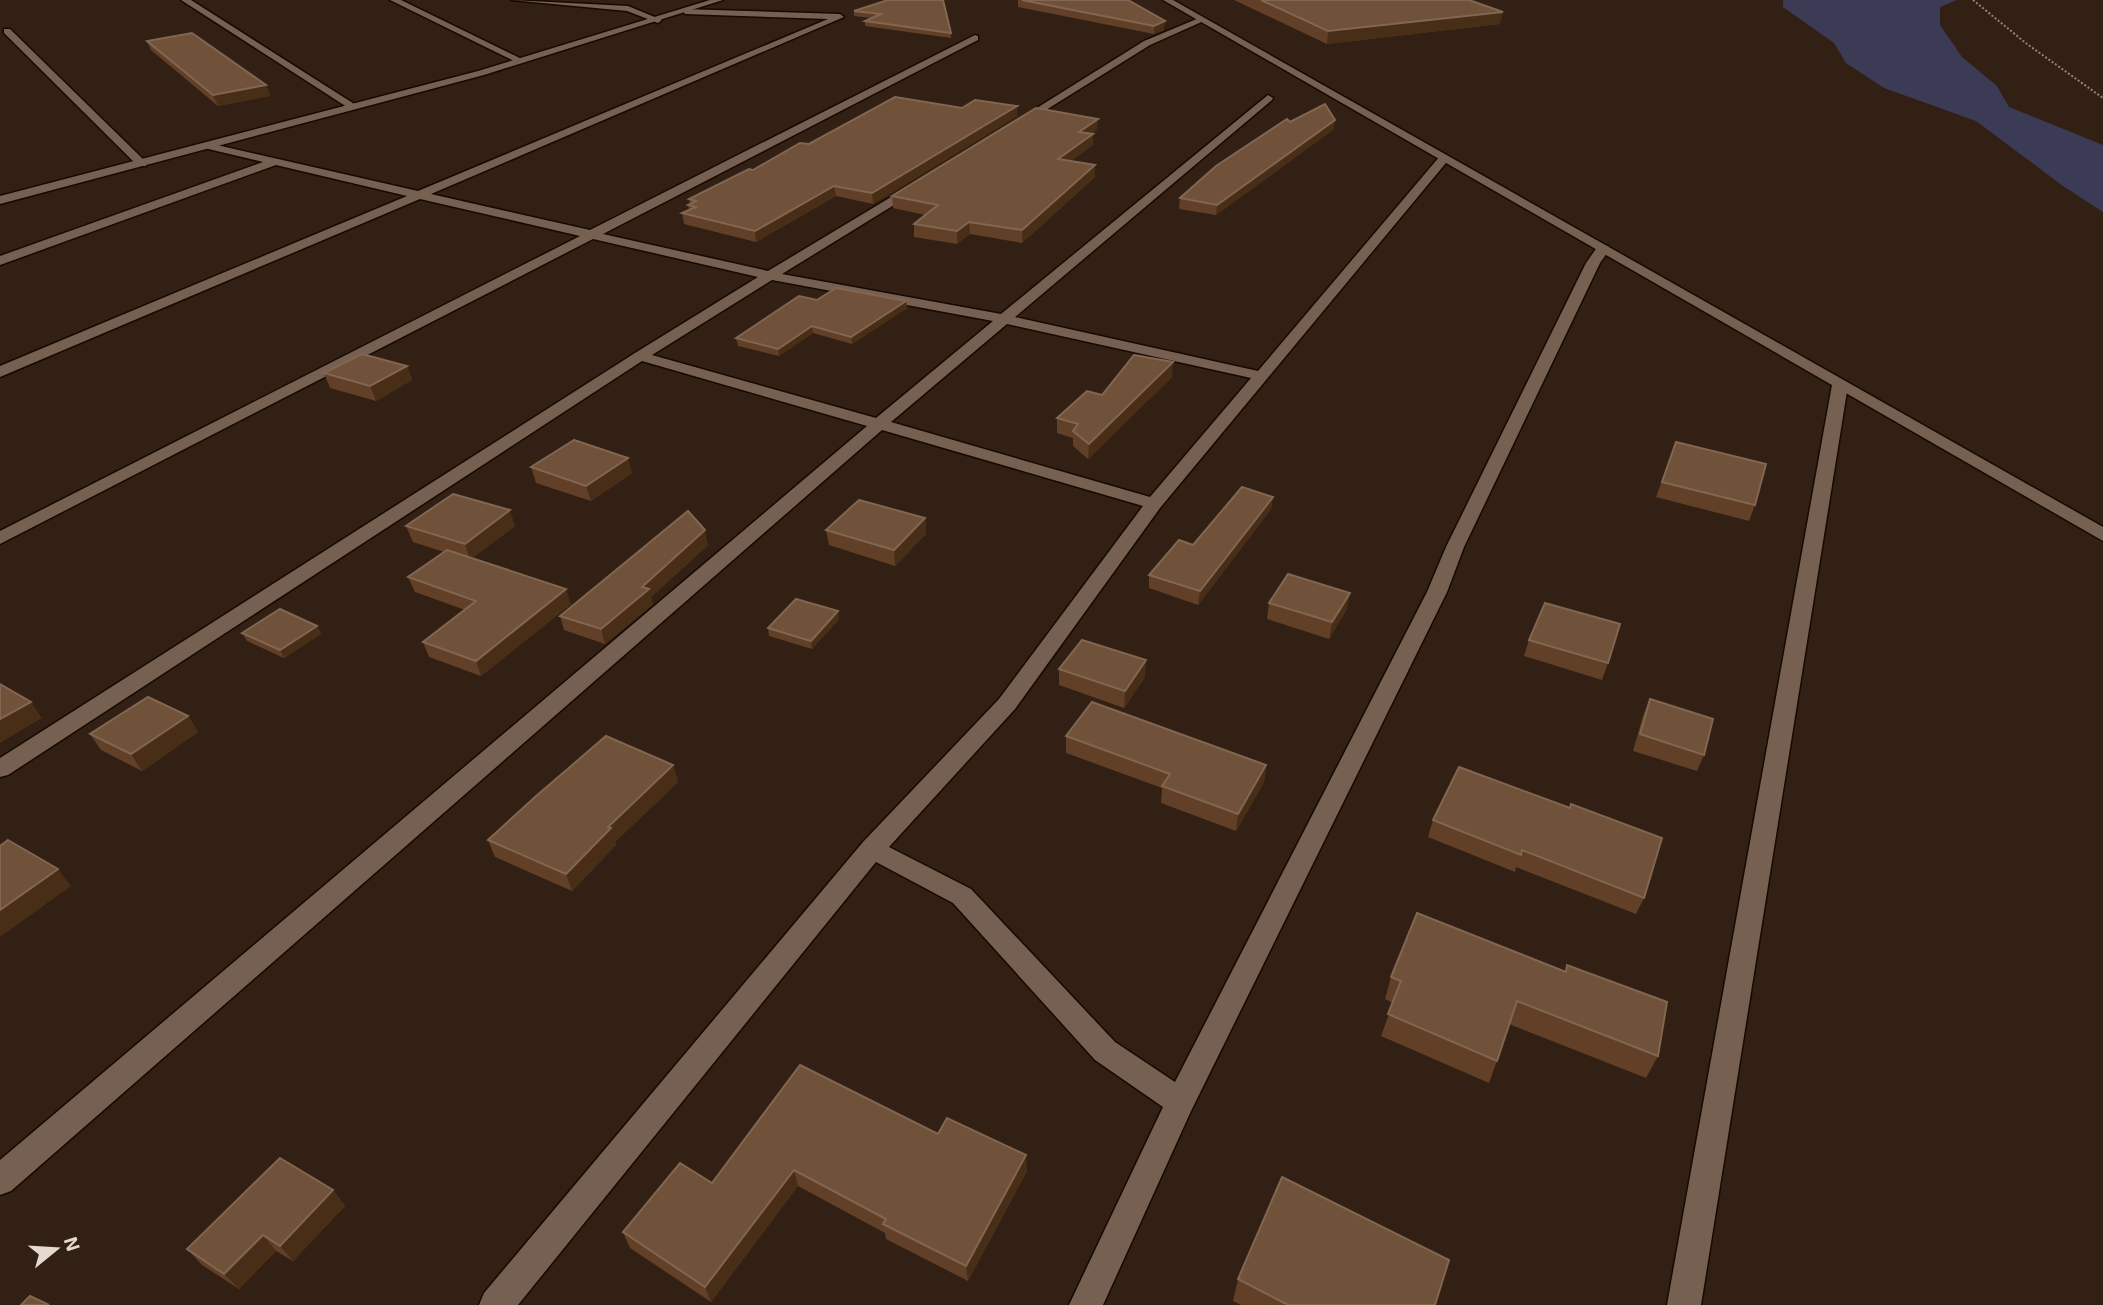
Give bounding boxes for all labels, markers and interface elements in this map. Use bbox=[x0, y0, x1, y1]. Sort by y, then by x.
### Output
north arrow bbox=[21, 1214, 91, 1284]
text: N bbox=[60, 1234, 86, 1254]

